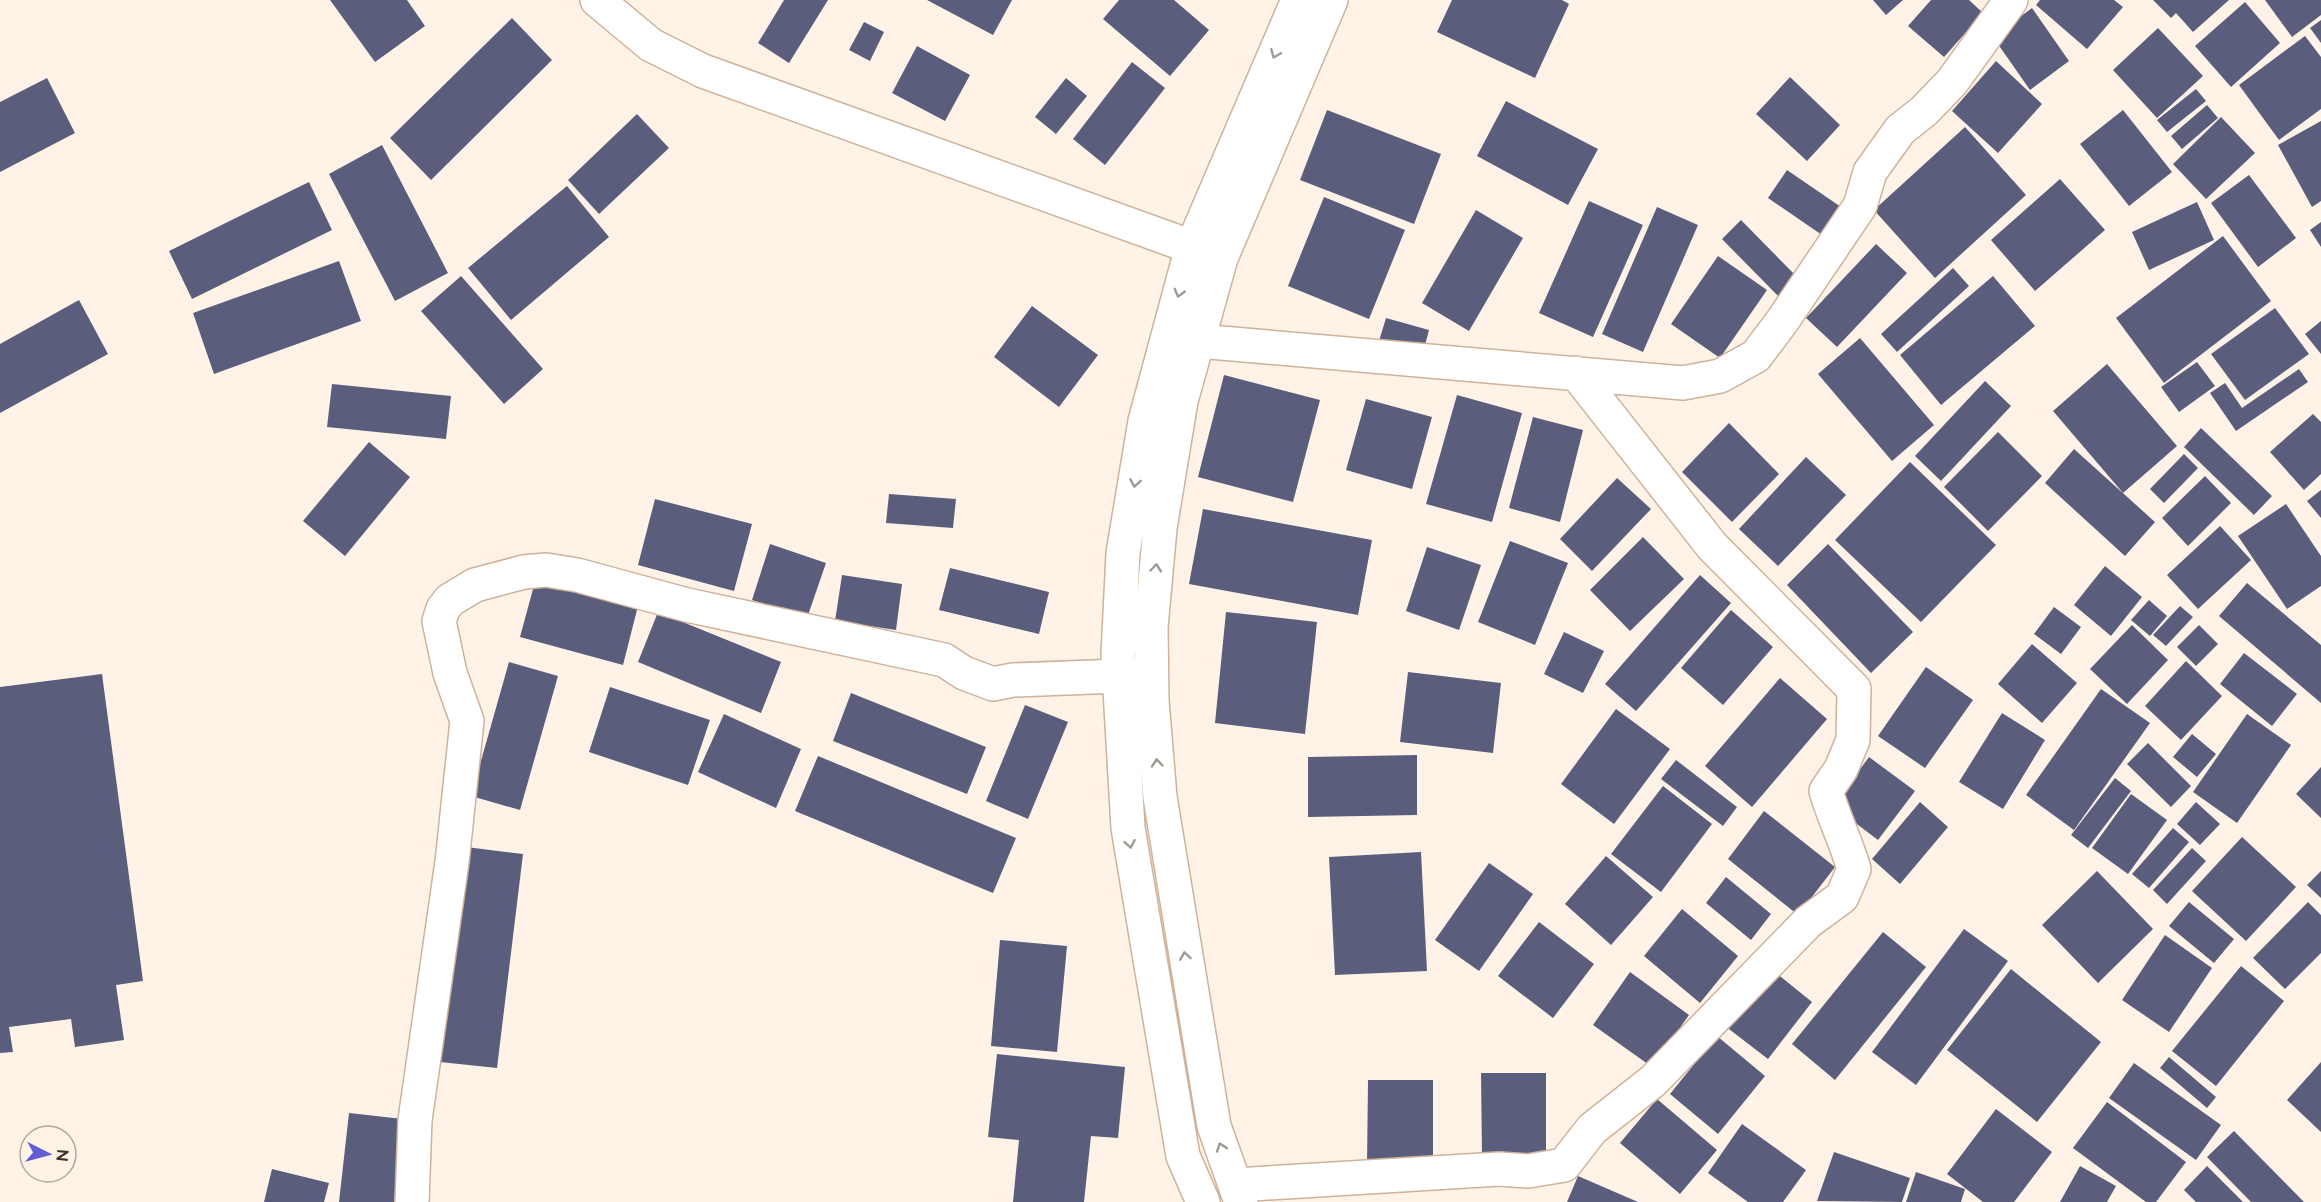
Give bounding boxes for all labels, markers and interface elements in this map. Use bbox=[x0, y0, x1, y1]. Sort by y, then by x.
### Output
one-way arrow bbox=[1270, 47, 1282, 58]
one-way arrow bbox=[1174, 288, 1187, 298]
one-way arrow bbox=[1129, 477, 1142, 487]
one-way arrow bbox=[1149, 564, 1162, 573]
one-way arrow bbox=[1151, 758, 1164, 767]
one-way arrow bbox=[1124, 839, 1136, 849]
one-way arrow bbox=[1180, 951, 1192, 960]
north arrow bbox=[18, 1124, 78, 1184]
one-way arrow bbox=[1216, 1142, 1229, 1153]
text: N bbox=[52, 1148, 73, 1163]

